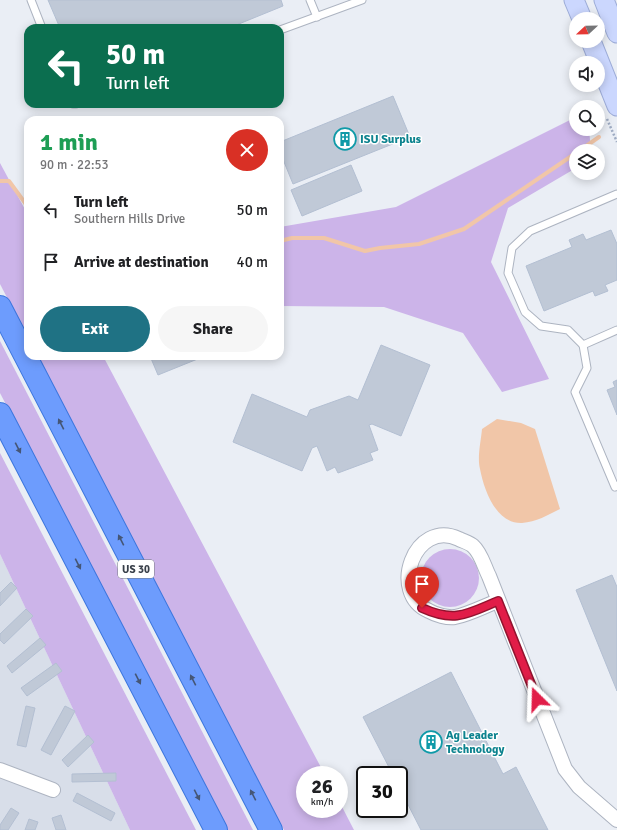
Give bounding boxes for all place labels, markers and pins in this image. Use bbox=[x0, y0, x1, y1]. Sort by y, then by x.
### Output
building icon: ISU Surplus bbox=[332, 126, 358, 152]
place label: ISU Surplus bbox=[360, 132, 422, 147]
pin bbox=[405, 567, 439, 608]
place label: Ag Leader Technology bbox=[446, 728, 504, 757]
building icon: Ag Leader Technology bbox=[418, 729, 444, 755]

